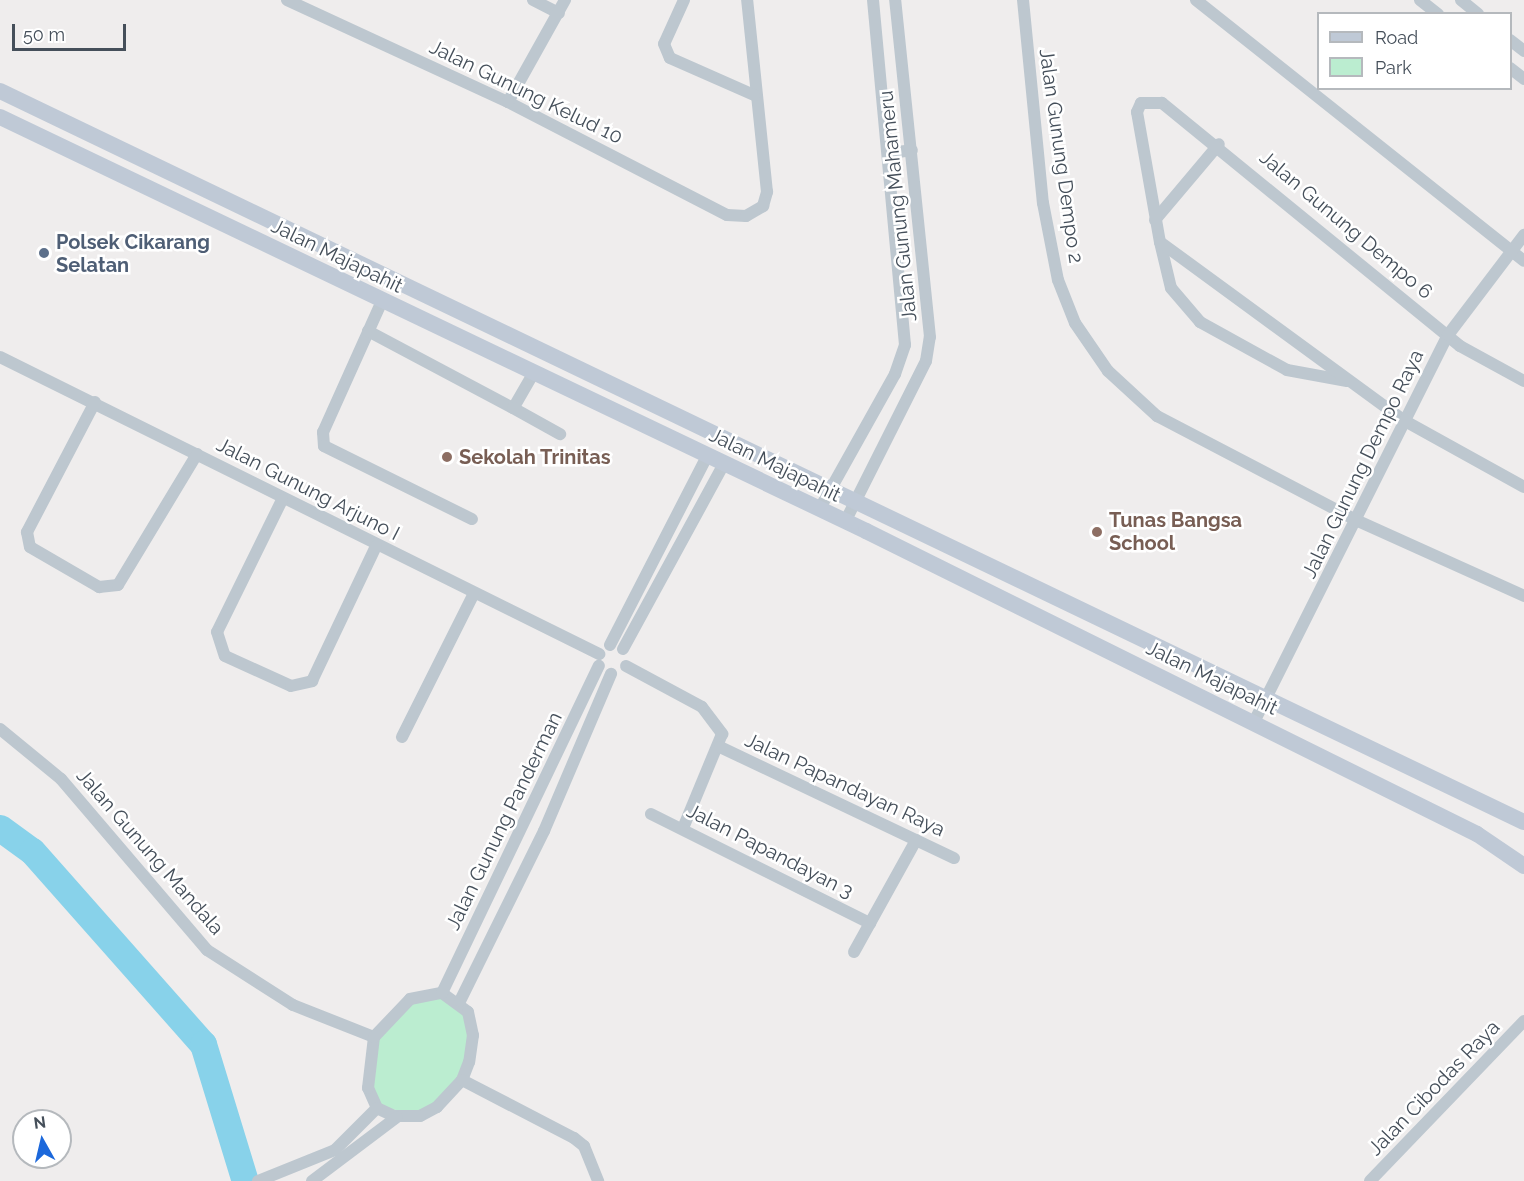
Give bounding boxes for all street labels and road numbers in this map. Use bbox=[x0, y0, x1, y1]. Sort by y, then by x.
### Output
street label: Jalan Gunung Kelud 10 bbox=[425, 35, 627, 149]
street label: Jalan Gunung Dempo 2 bbox=[1034, 47, 1088, 265]
street label: Jalan Gunung Mahameru bbox=[874, 89, 922, 323]
street label: Jalan Gunung Dempo 6 bbox=[1255, 146, 1437, 304]
street label: Jalan Majapahit bbox=[267, 214, 407, 298]
street label: Jalan Gunung Dempo Raya bbox=[1297, 346, 1429, 582]
street label: Jalan Majapahit bbox=[705, 423, 845, 507]
street label: Jalan Gunung Arjuno I bbox=[212, 432, 404, 546]
street label: Jalan Majapahit bbox=[1142, 636, 1282, 720]
street label: Jalan Gunung Panderman bbox=[441, 708, 567, 934]
street label: Jalan Papandayan Raya bbox=[741, 728, 949, 842]
street label: Jalan Gunung Mandala bbox=[71, 764, 229, 940]
street label: Jalan Papandayan 3 bbox=[683, 799, 857, 903]
street label: Jalan Cibodas Raya bbox=[1363, 1015, 1505, 1161]

